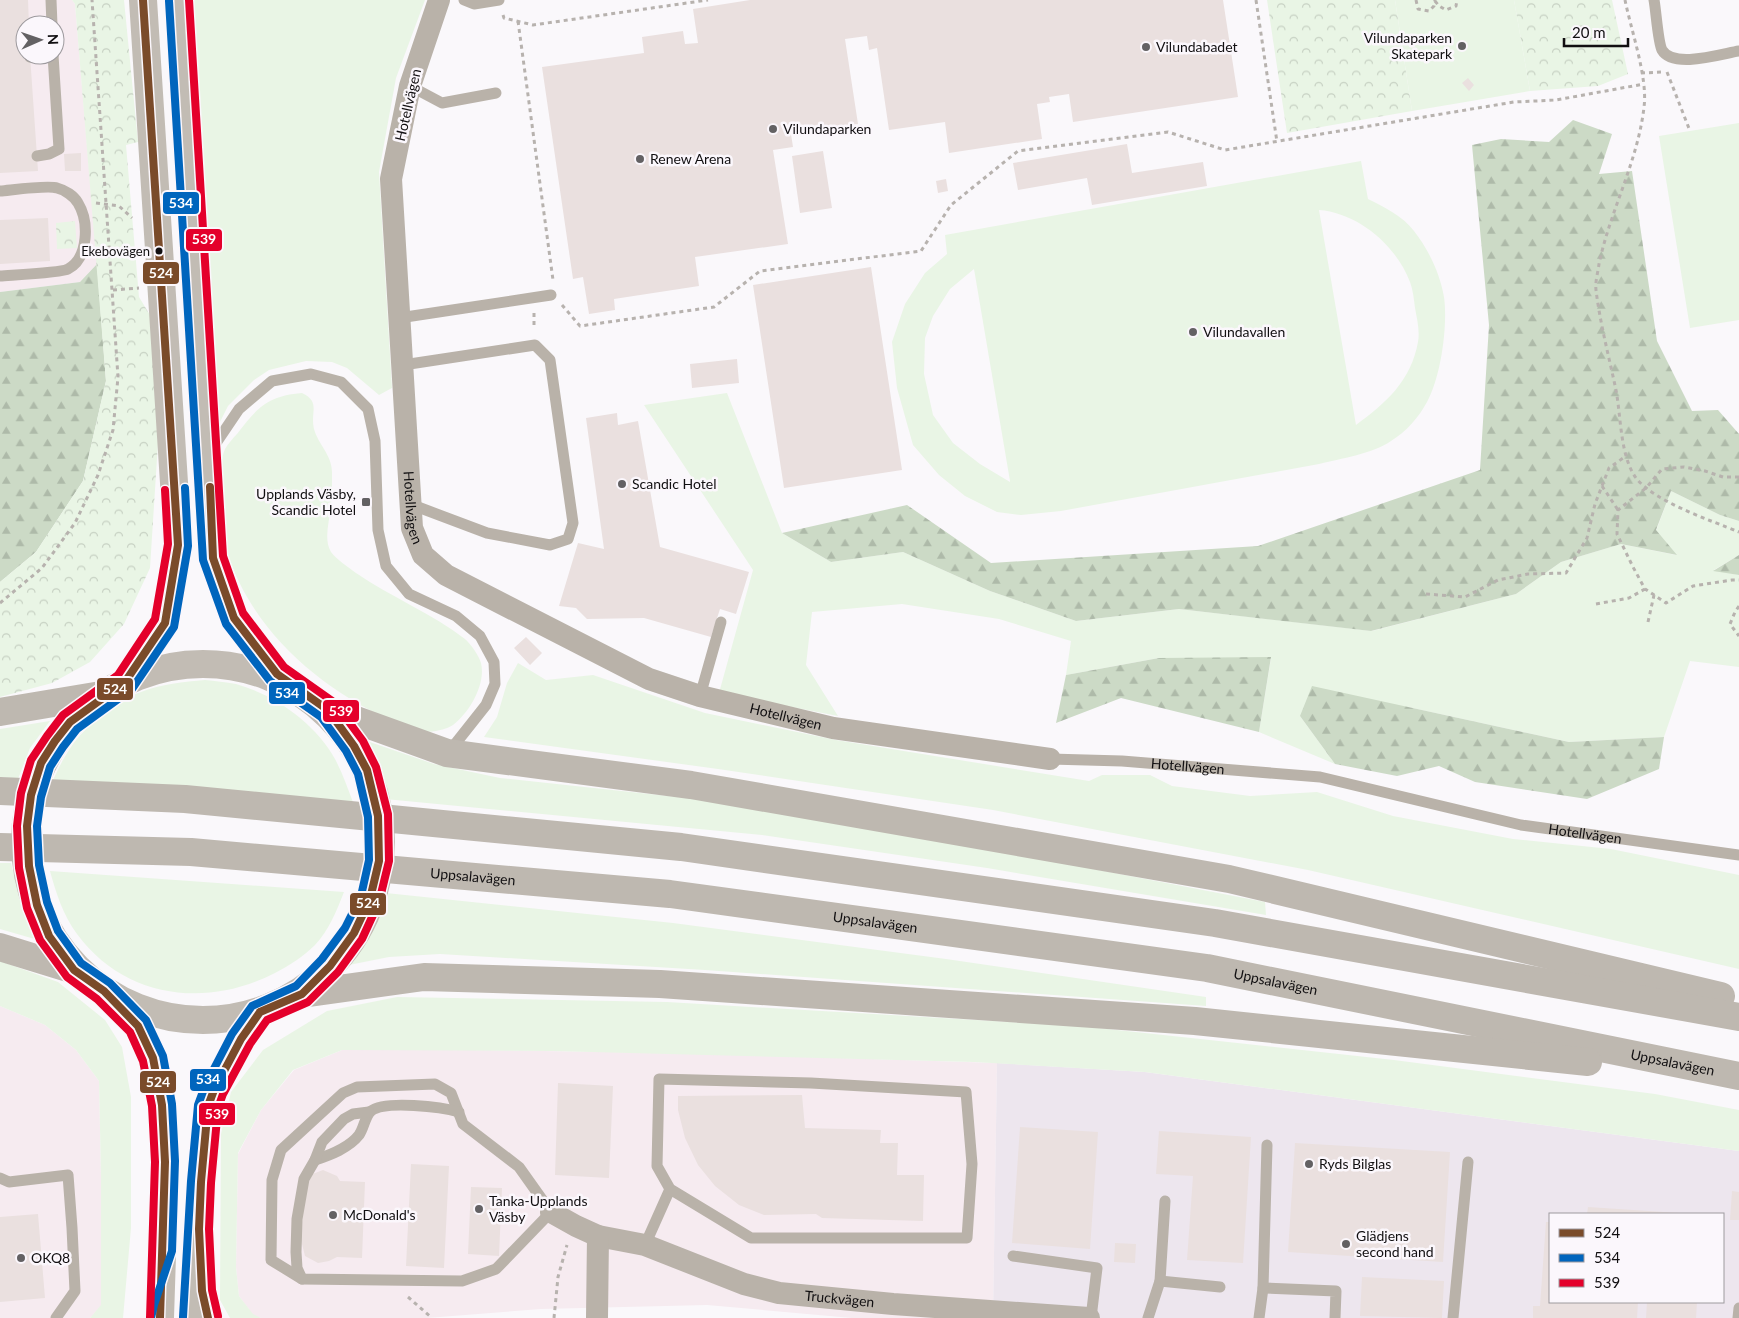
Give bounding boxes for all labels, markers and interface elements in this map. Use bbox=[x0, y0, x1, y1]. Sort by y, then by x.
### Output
north arrow bbox=[15, 15, 65, 65]
scale bar bbox=[1564, 15, 1628, 47]
text: 20 m bbox=[1572, 23, 1606, 41]
place label: Vilundaparken Skatepark bbox=[1364, 29, 1453, 62]
text: N bbox=[45, 34, 62, 45]
place label: Vilundabadet bbox=[1156, 38, 1238, 55]
marker: Vilundaparken Skatepark bbox=[1456, 40, 1468, 52]
marker: Vilundabadet bbox=[1140, 41, 1152, 53]
street label: Hotellvägen bbox=[391, 67, 424, 143]
place label: Vilundaparken bbox=[783, 120, 871, 137]
marker: Vilundaparken bbox=[767, 123, 779, 135]
place label: Renew Arena bbox=[650, 150, 731, 167]
marker: Renew Arena bbox=[634, 153, 646, 165]
line badge: 534 bbox=[162, 191, 200, 215]
text: 534 bbox=[169, 194, 193, 211]
line badge: 539 bbox=[185, 228, 223, 252]
text: 539 bbox=[192, 230, 216, 247]
place label: Ekebovägen bbox=[81, 243, 150, 259]
marker: Ekebovägen bbox=[154, 246, 164, 256]
line badge: 524 bbox=[142, 261, 180, 285]
text: 524 bbox=[149, 264, 173, 281]
place label: Vilundavallen bbox=[1203, 323, 1285, 340]
marker: Vilundavallen bbox=[1187, 326, 1199, 338]
street label: Hotellvägen bbox=[401, 470, 427, 546]
place label: Scandic Hotel bbox=[632, 475, 716, 492]
marker: Scandic Hotel bbox=[616, 478, 628, 490]
place label: Upplands Väsby, Scandic Hotel bbox=[256, 485, 356, 518]
marker: Upplands Väsby, Scandic Hotel bbox=[360, 496, 372, 508]
line badge: 524 bbox=[96, 677, 134, 701]
text: 524 bbox=[103, 680, 127, 697]
line badge: 534 bbox=[268, 681, 306, 705]
text: 534 bbox=[275, 684, 299, 701]
line badge: 539 bbox=[322, 699, 360, 723]
street label: Hotellvägen bbox=[748, 699, 824, 733]
text: 539 bbox=[329, 702, 353, 719]
street label: Hotellvägen bbox=[1150, 754, 1225, 777]
street label: Hotellvägen bbox=[1547, 820, 1623, 847]
street label: Uppsalavägen bbox=[430, 864, 516, 888]
line badge: 524 bbox=[349, 892, 387, 916]
text: 524 bbox=[356, 894, 380, 911]
street label: Uppsalavägen bbox=[832, 908, 919, 936]
street label: Uppsalavägen bbox=[1232, 965, 1319, 998]
street label: Uppsalavägen bbox=[1629, 1045, 1716, 1079]
line badge: 534 bbox=[189, 1068, 227, 1092]
line badge: 524 bbox=[139, 1070, 177, 1094]
text: 534 bbox=[196, 1070, 220, 1087]
text: 524 bbox=[146, 1073, 170, 1090]
line badge: 539 bbox=[198, 1102, 236, 1126]
text: 539 bbox=[205, 1105, 229, 1122]
place label: Ryds Bilglas bbox=[1319, 1155, 1391, 1172]
marker: Ryds Bilglas bbox=[1303, 1158, 1315, 1170]
place label: Tanka-Upplands Väsby bbox=[489, 1192, 587, 1225]
marker: Tanka-Upplands Väsby bbox=[473, 1203, 485, 1215]
place label: McDonald's bbox=[343, 1206, 416, 1223]
marker: McDonald's bbox=[327, 1209, 339, 1221]
legend bbox=[1549, 1213, 1724, 1303]
text: 524 bbox=[1594, 1223, 1620, 1241]
place label: Glädjens second hand bbox=[1356, 1227, 1434, 1260]
marker: Glädjens second hand bbox=[1340, 1238, 1352, 1250]
text: 534 bbox=[1594, 1248, 1620, 1266]
place label: OKQ8 bbox=[31, 1249, 70, 1266]
marker: OKQ8 bbox=[15, 1252, 27, 1264]
text: 539 bbox=[1594, 1273, 1620, 1291]
street label: Truckvägen bbox=[804, 1287, 875, 1310]

